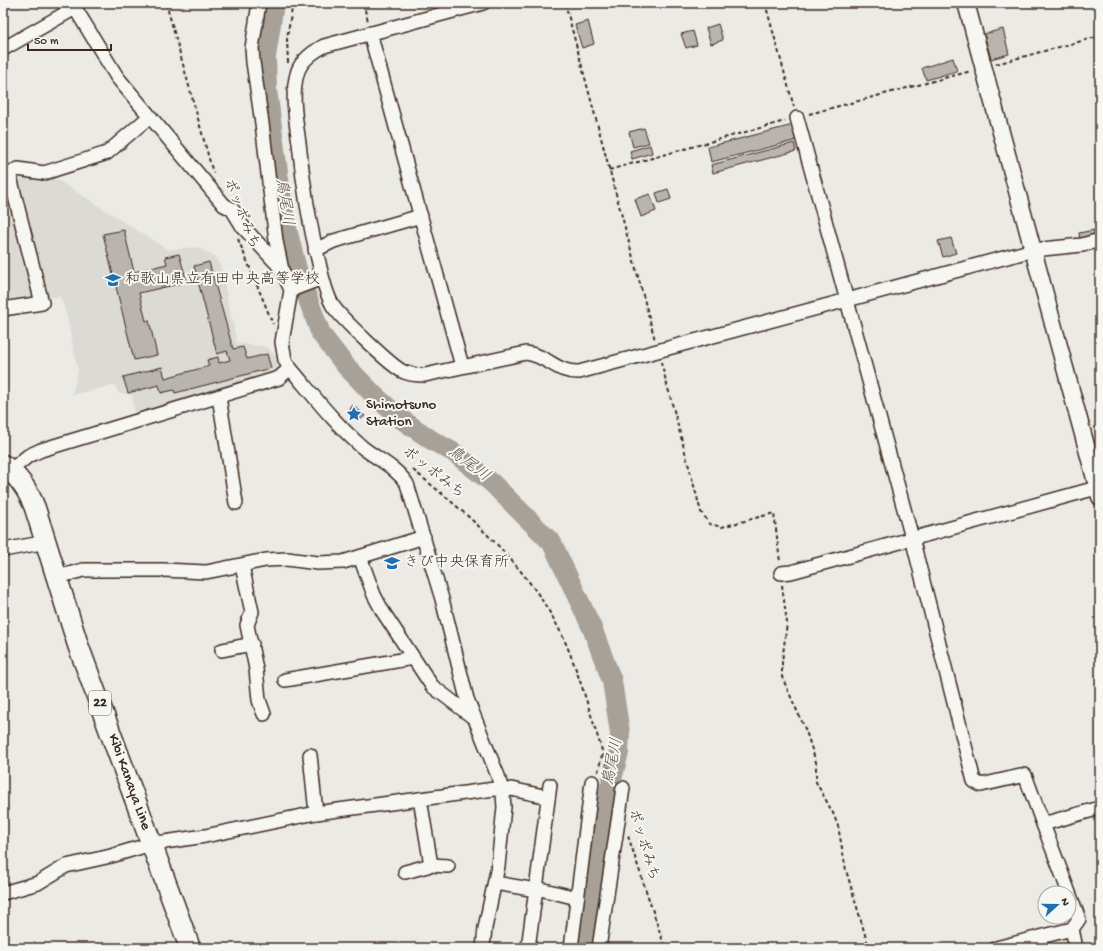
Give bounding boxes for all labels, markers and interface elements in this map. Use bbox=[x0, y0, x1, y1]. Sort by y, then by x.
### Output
scale bar bbox=[28, 26, 111, 52]
text: 50 m bbox=[34, 35, 59, 49]
street label: ポッポみち bbox=[219, 176, 263, 252]
water label: 鳥尾川 bbox=[270, 176, 298, 227]
place label: 和歌山県立有田中央高等学校 bbox=[125, 270, 320, 289]
school or university icon: 和歌山県立有田中央高等学校 bbox=[104, 271, 122, 289]
place label: Shimotsuno Station bbox=[366, 396, 437, 431]
place icon: Shimotsuno Station bbox=[345, 405, 363, 423]
water label: 鳥尾川 bbox=[443, 441, 494, 487]
street label: ポッポみち bbox=[398, 443, 468, 503]
place label: きび中央保育所 bbox=[404, 553, 509, 572]
school or university icon: きび中央保育所 bbox=[383, 554, 401, 572]
road number: 22 bbox=[89, 691, 111, 715]
street label: Kibi Kanaya Line bbox=[103, 731, 155, 833]
water label: 鳥尾川 bbox=[598, 736, 628, 787]
street label: ポッポみち bbox=[624, 807, 662, 883]
north arrow bbox=[1037, 885, 1077, 925]
text: N bbox=[1058, 897, 1071, 908]

